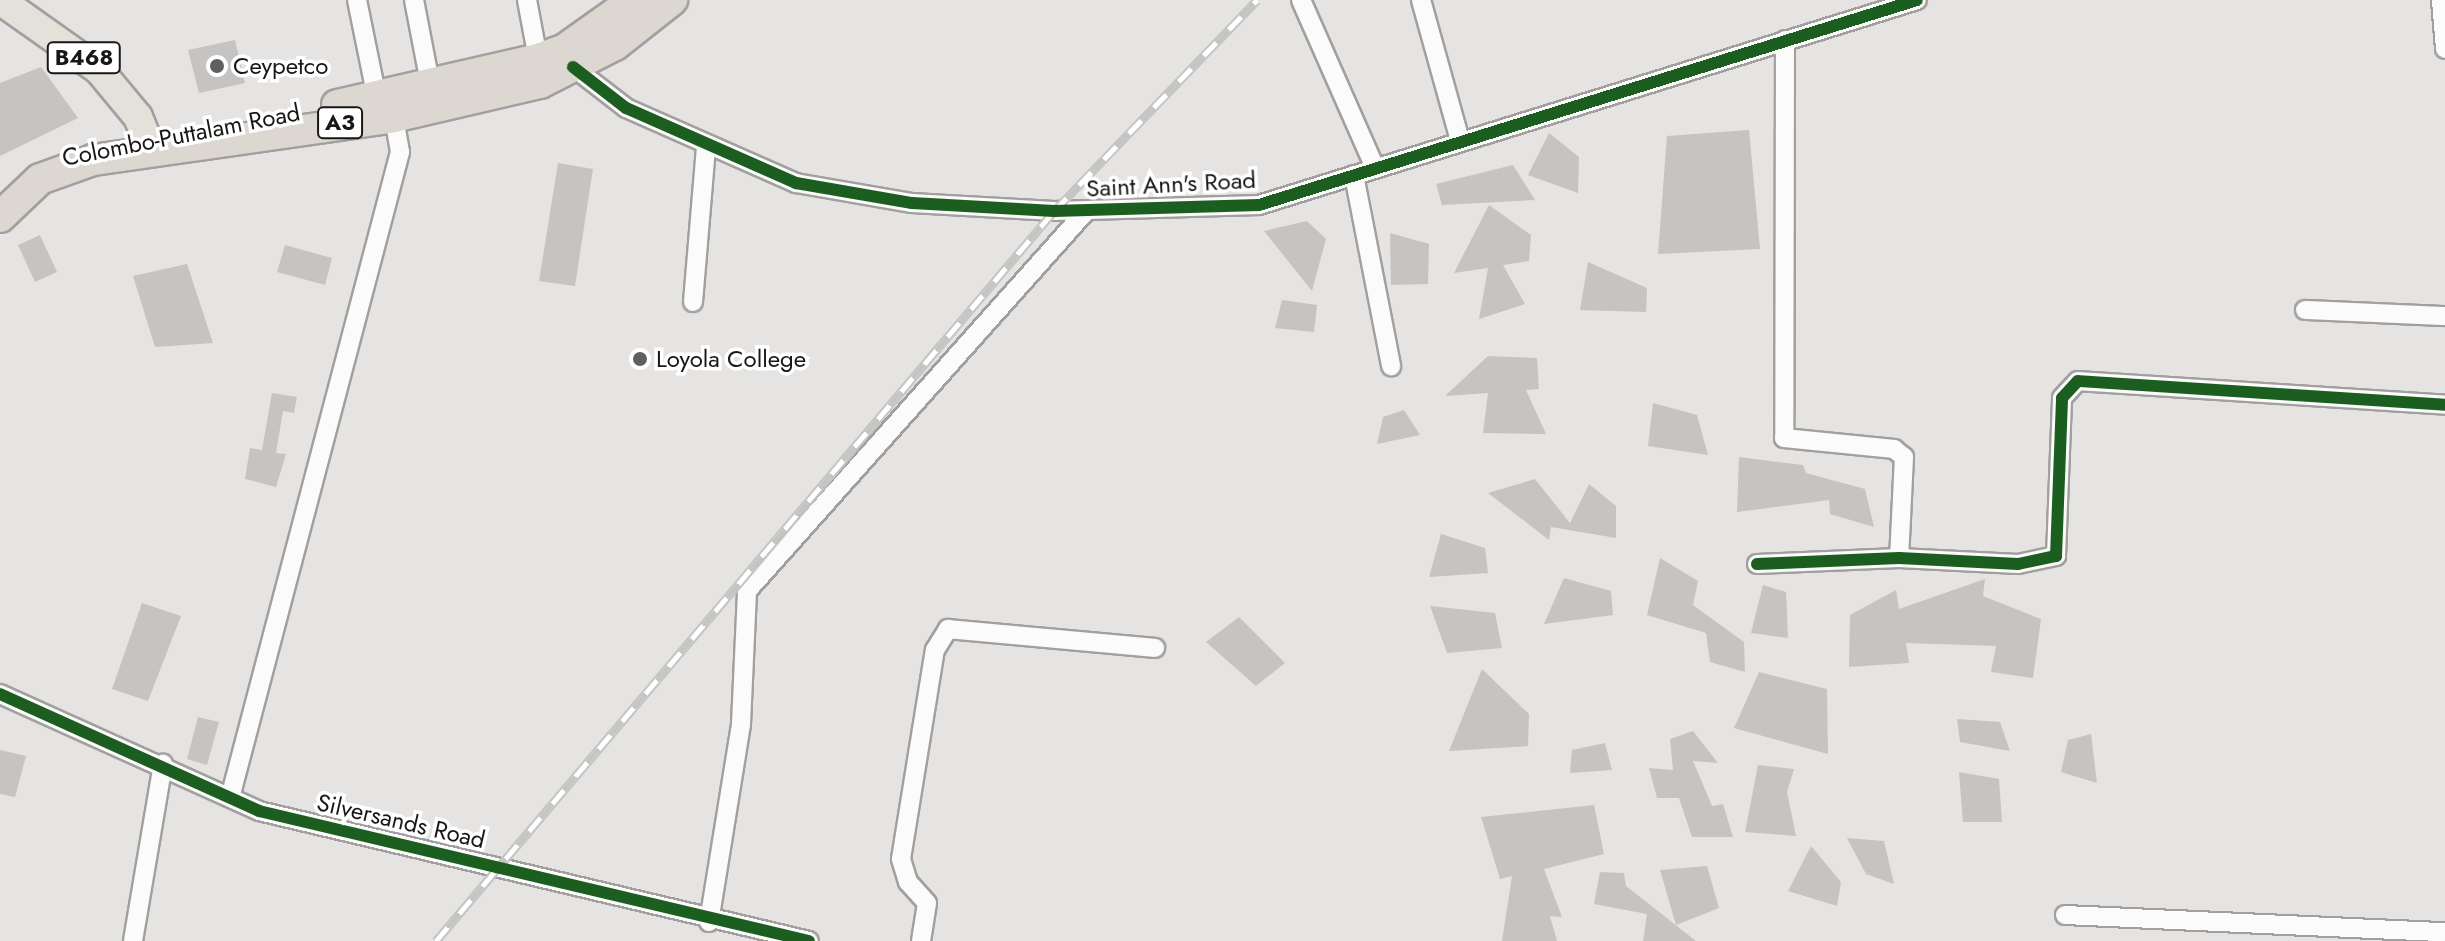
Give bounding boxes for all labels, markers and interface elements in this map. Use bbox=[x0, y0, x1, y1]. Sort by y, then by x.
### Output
road number: B468 bbox=[46, 40, 122, 76]
place label: Ceypetco bbox=[233, 52, 328, 80]
marker: Ceypetco bbox=[208, 57, 226, 75]
street label: Colombo-Puttalam Road bbox=[60, 98, 302, 172]
road number: A3 bbox=[316, 105, 364, 141]
street label: Saint Ann's Road bbox=[1085, 165, 1257, 203]
place label: Loyola College bbox=[656, 345, 806, 373]
marker: Loyola College bbox=[631, 350, 649, 368]
street label: Silversands Road bbox=[314, 788, 488, 854]

